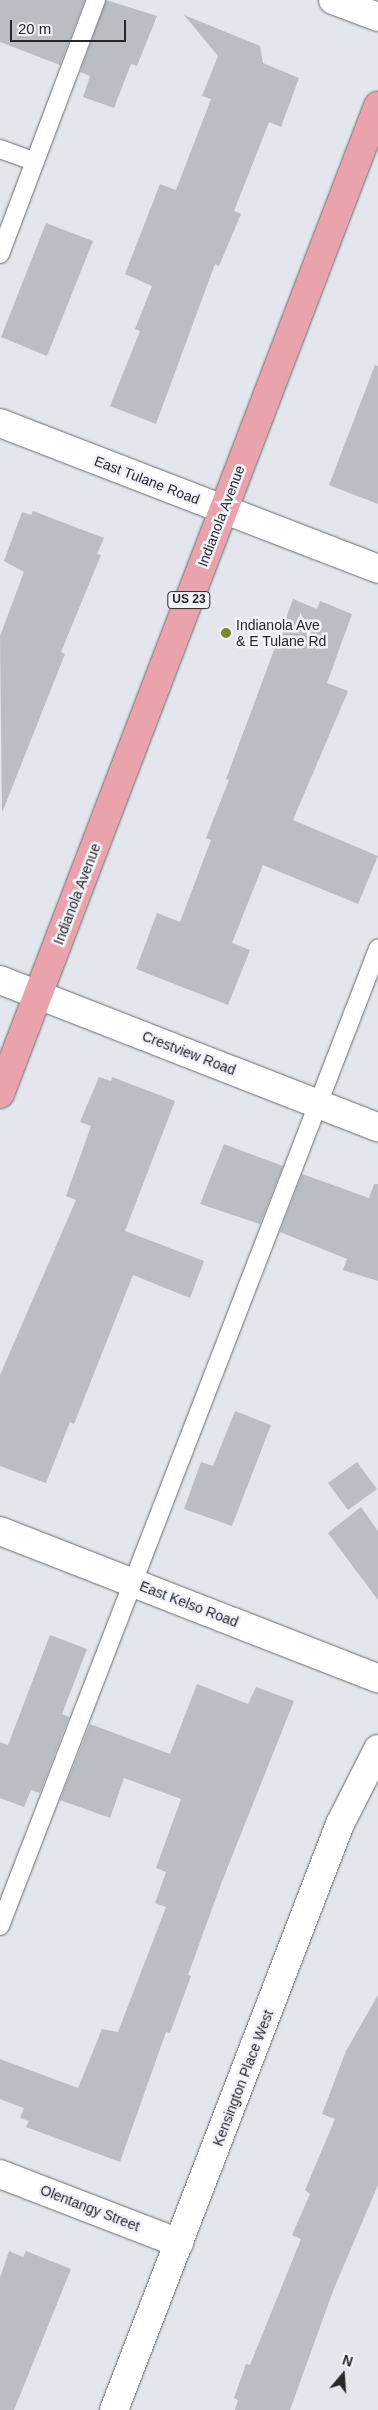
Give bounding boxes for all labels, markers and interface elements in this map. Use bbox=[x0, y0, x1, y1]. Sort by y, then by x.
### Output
scale bar bbox=[12, 10, 129, 42]
text: 20 m bbox=[18, 20, 51, 37]
street label: East Tulane Road bbox=[92, 452, 202, 508]
street label: Indianola Avenue bbox=[194, 463, 248, 569]
road number: US 23 bbox=[166, 590, 212, 610]
place label: Indianola Ave & E Tulane Rd bbox=[236, 617, 327, 650]
marker: Indianola Ave & E Tulane Rd bbox=[220, 627, 232, 639]
street label: Indianola Avenue bbox=[50, 841, 104, 947]
street label: Crestview Road bbox=[140, 1027, 238, 1079]
street label: East Kelso Road bbox=[137, 1577, 241, 1631]
street label: Kensington Place West bbox=[209, 2008, 277, 2148]
street label: Olentangy Street bbox=[38, 2181, 142, 2235]
north arrow bbox=[318, 2350, 368, 2400]
text: N bbox=[340, 2352, 355, 2370]

